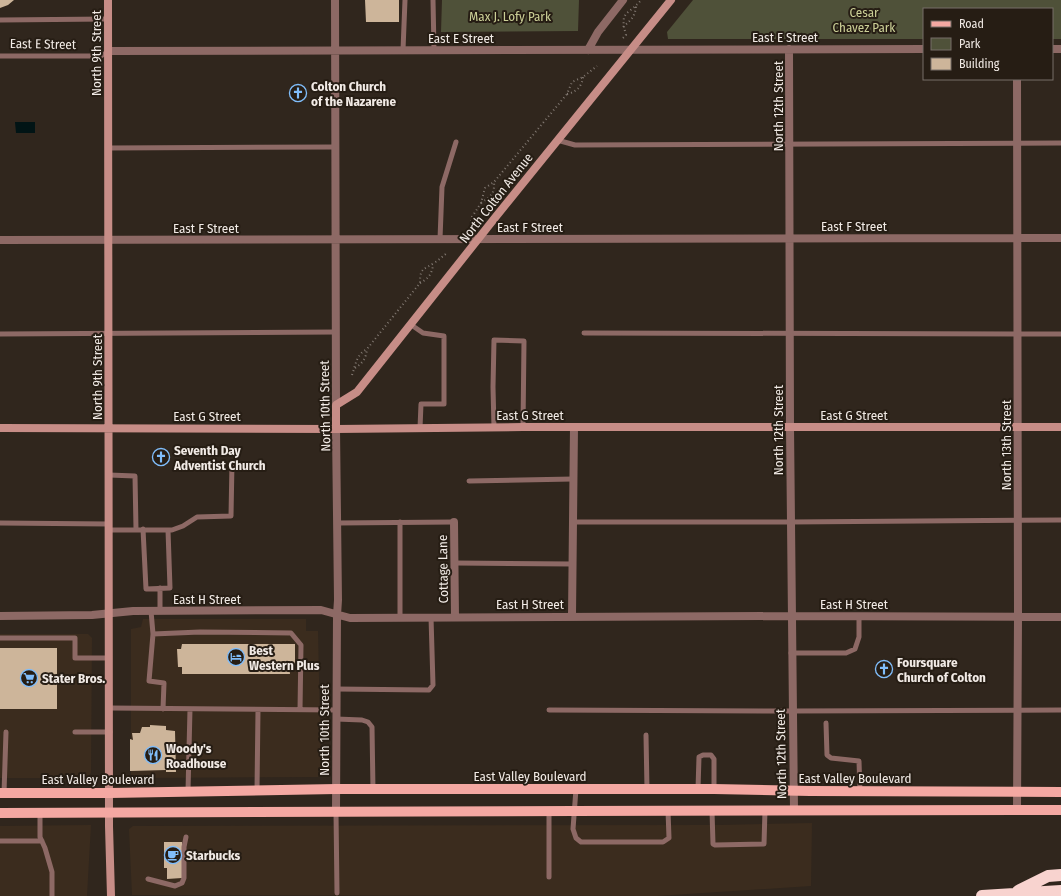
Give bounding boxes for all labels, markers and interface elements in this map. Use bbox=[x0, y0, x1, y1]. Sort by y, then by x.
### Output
park label: Cesar Chavez Park bbox=[833, 5, 896, 35]
legend bbox=[923, 8, 1053, 80]
street label: North 9th Street bbox=[89, 9, 104, 96]
park label: Max J. Lofy Park bbox=[469, 9, 552, 24]
text: Road bbox=[959, 17, 984, 31]
street label: East E Street bbox=[752, 30, 819, 45]
street label: East E Street bbox=[428, 31, 495, 46]
street label: East E Street bbox=[10, 36, 77, 52]
text: Park bbox=[959, 37, 981, 51]
text: Building bbox=[959, 57, 1000, 71]
street label: North 12th Street bbox=[771, 60, 786, 151]
place label: Colton Church of the Nazarene bbox=[311, 79, 396, 109]
church icon: Colton Church of the Nazarene bbox=[288, 83, 308, 103]
street label: North Colton Avenue bbox=[456, 150, 536, 246]
street label: East F Street bbox=[821, 219, 888, 234]
street label: East F Street bbox=[497, 220, 564, 235]
street label: East F Street bbox=[173, 221, 240, 236]
street label: North 9th Street bbox=[90, 333, 105, 420]
street label: North 10th Street bbox=[317, 359, 333, 452]
street label: North 12th Street bbox=[771, 384, 786, 475]
street label: North 13th Street bbox=[999, 399, 1014, 490]
street label: East G Street bbox=[496, 408, 565, 423]
street label: East G Street bbox=[820, 408, 889, 423]
street label: East G Street bbox=[173, 409, 242, 424]
place label: Seventh Day Adventist Church bbox=[173, 443, 266, 473]
church icon: Seventh Day Adventist Church bbox=[151, 447, 171, 467]
street label: Cottage Lane bbox=[435, 535, 451, 603]
street label: East H Street bbox=[173, 592, 242, 607]
street label: East H Street bbox=[496, 597, 565, 612]
street label: East H Street bbox=[820, 597, 889, 612]
place label: Best Western Plus bbox=[249, 643, 320, 673]
hotel icon: Best Western Plus bbox=[226, 647, 246, 667]
place label: Foursquare Church of Colton bbox=[897, 655, 986, 685]
church icon: Foursquare Church of Colton bbox=[874, 659, 894, 679]
supermarket icon: Stater Bros. bbox=[19, 668, 39, 688]
place label: Stater Bros. bbox=[42, 671, 105, 686]
street label: North 10th Street bbox=[317, 684, 332, 776]
street label: North 12th Street bbox=[773, 708, 789, 799]
place label: Woody's Roadhouse bbox=[166, 741, 227, 771]
restaurant icon: Woody's Roadhouse bbox=[143, 745, 163, 765]
street label: East Valley Boulevard bbox=[473, 769, 587, 784]
street label: East Valley Boulevard bbox=[798, 771, 912, 786]
street label: East Valley Boulevard bbox=[41, 772, 155, 787]
cafe icon: Starbucks bbox=[163, 845, 183, 865]
place label: Starbucks bbox=[186, 848, 240, 863]

